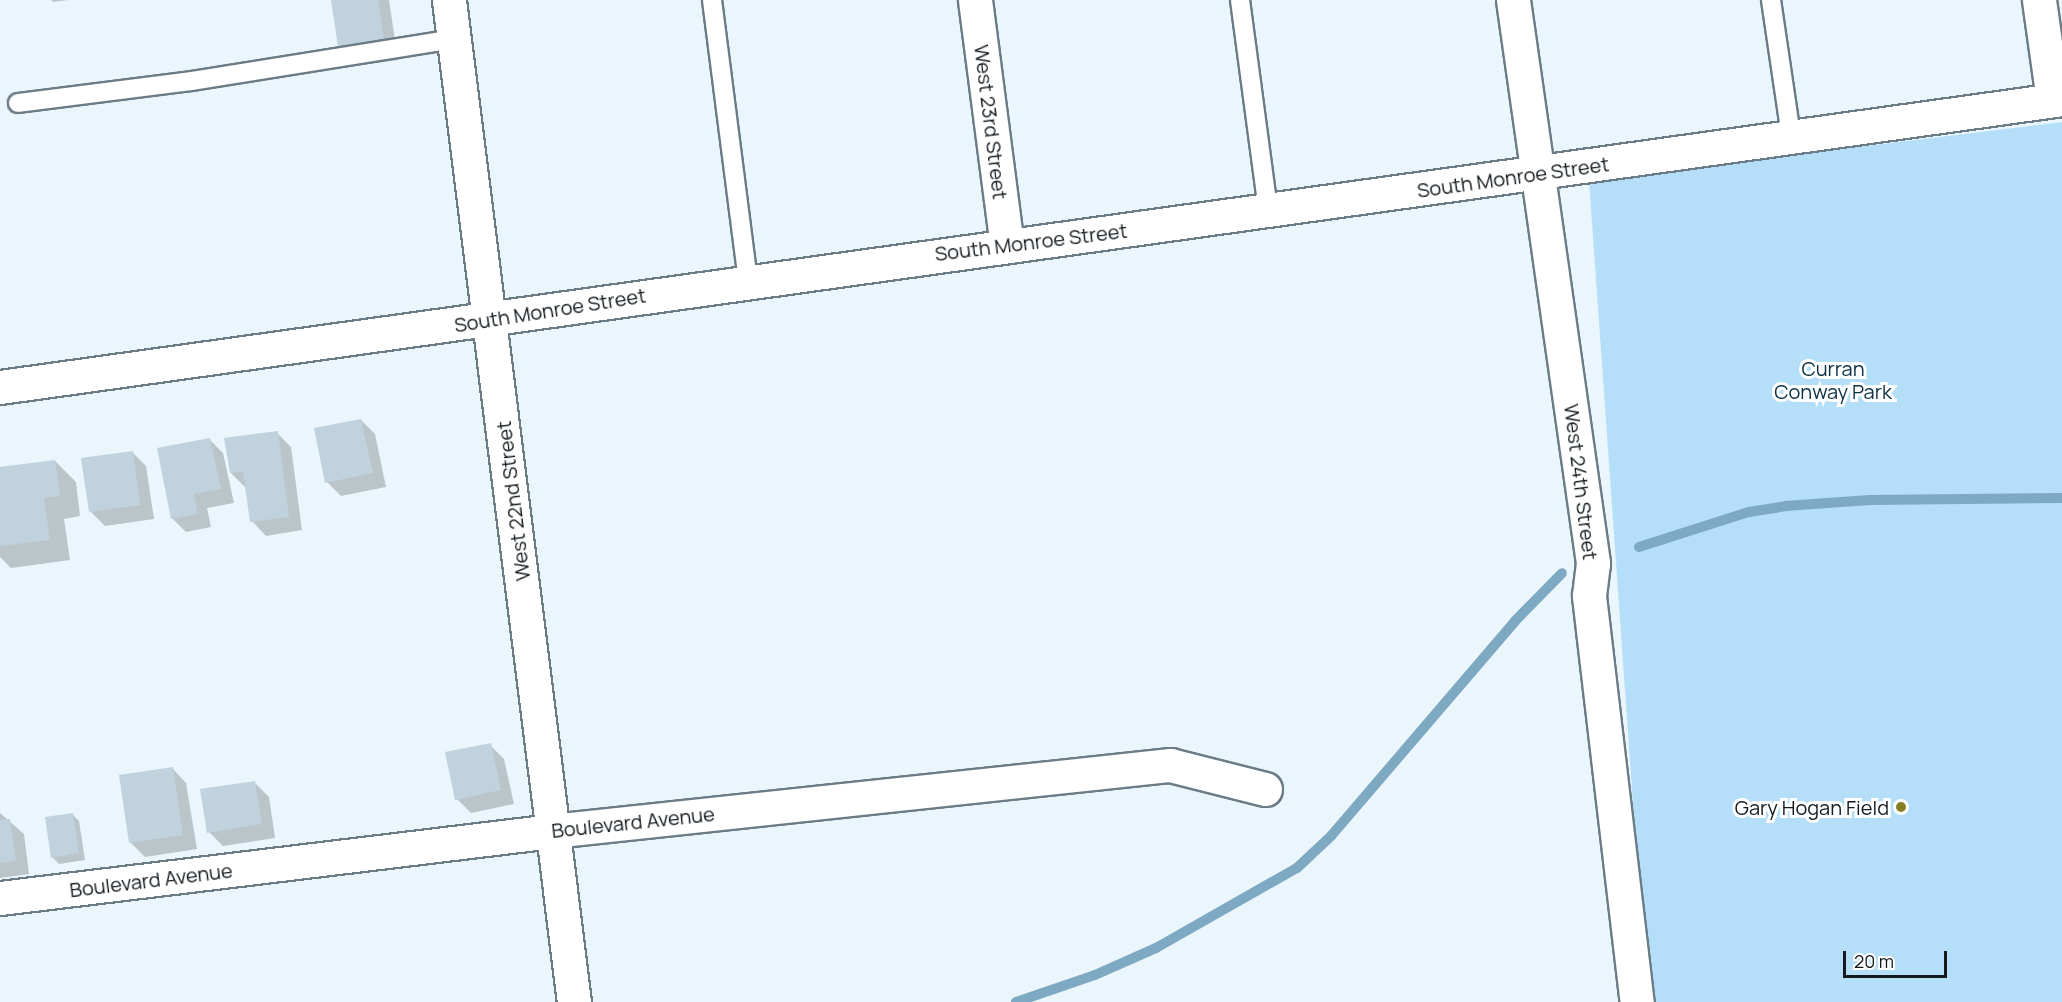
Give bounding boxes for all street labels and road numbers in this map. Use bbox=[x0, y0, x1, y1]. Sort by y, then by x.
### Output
street label: West 23rd Street bbox=[970, 43, 1012, 201]
street label: South Monroe Street bbox=[1415, 152, 1611, 202]
street label: South Monroe Street bbox=[933, 218, 1129, 266]
street label: South Monroe Street bbox=[452, 283, 648, 337]
street label: West 24th Street bbox=[1560, 403, 1602, 561]
street label: West 22nd Street bbox=[491, 420, 535, 582]
street label: Boulevard Avenue bbox=[550, 801, 716, 843]
street label: Boulevard Avenue bbox=[68, 858, 234, 902]

